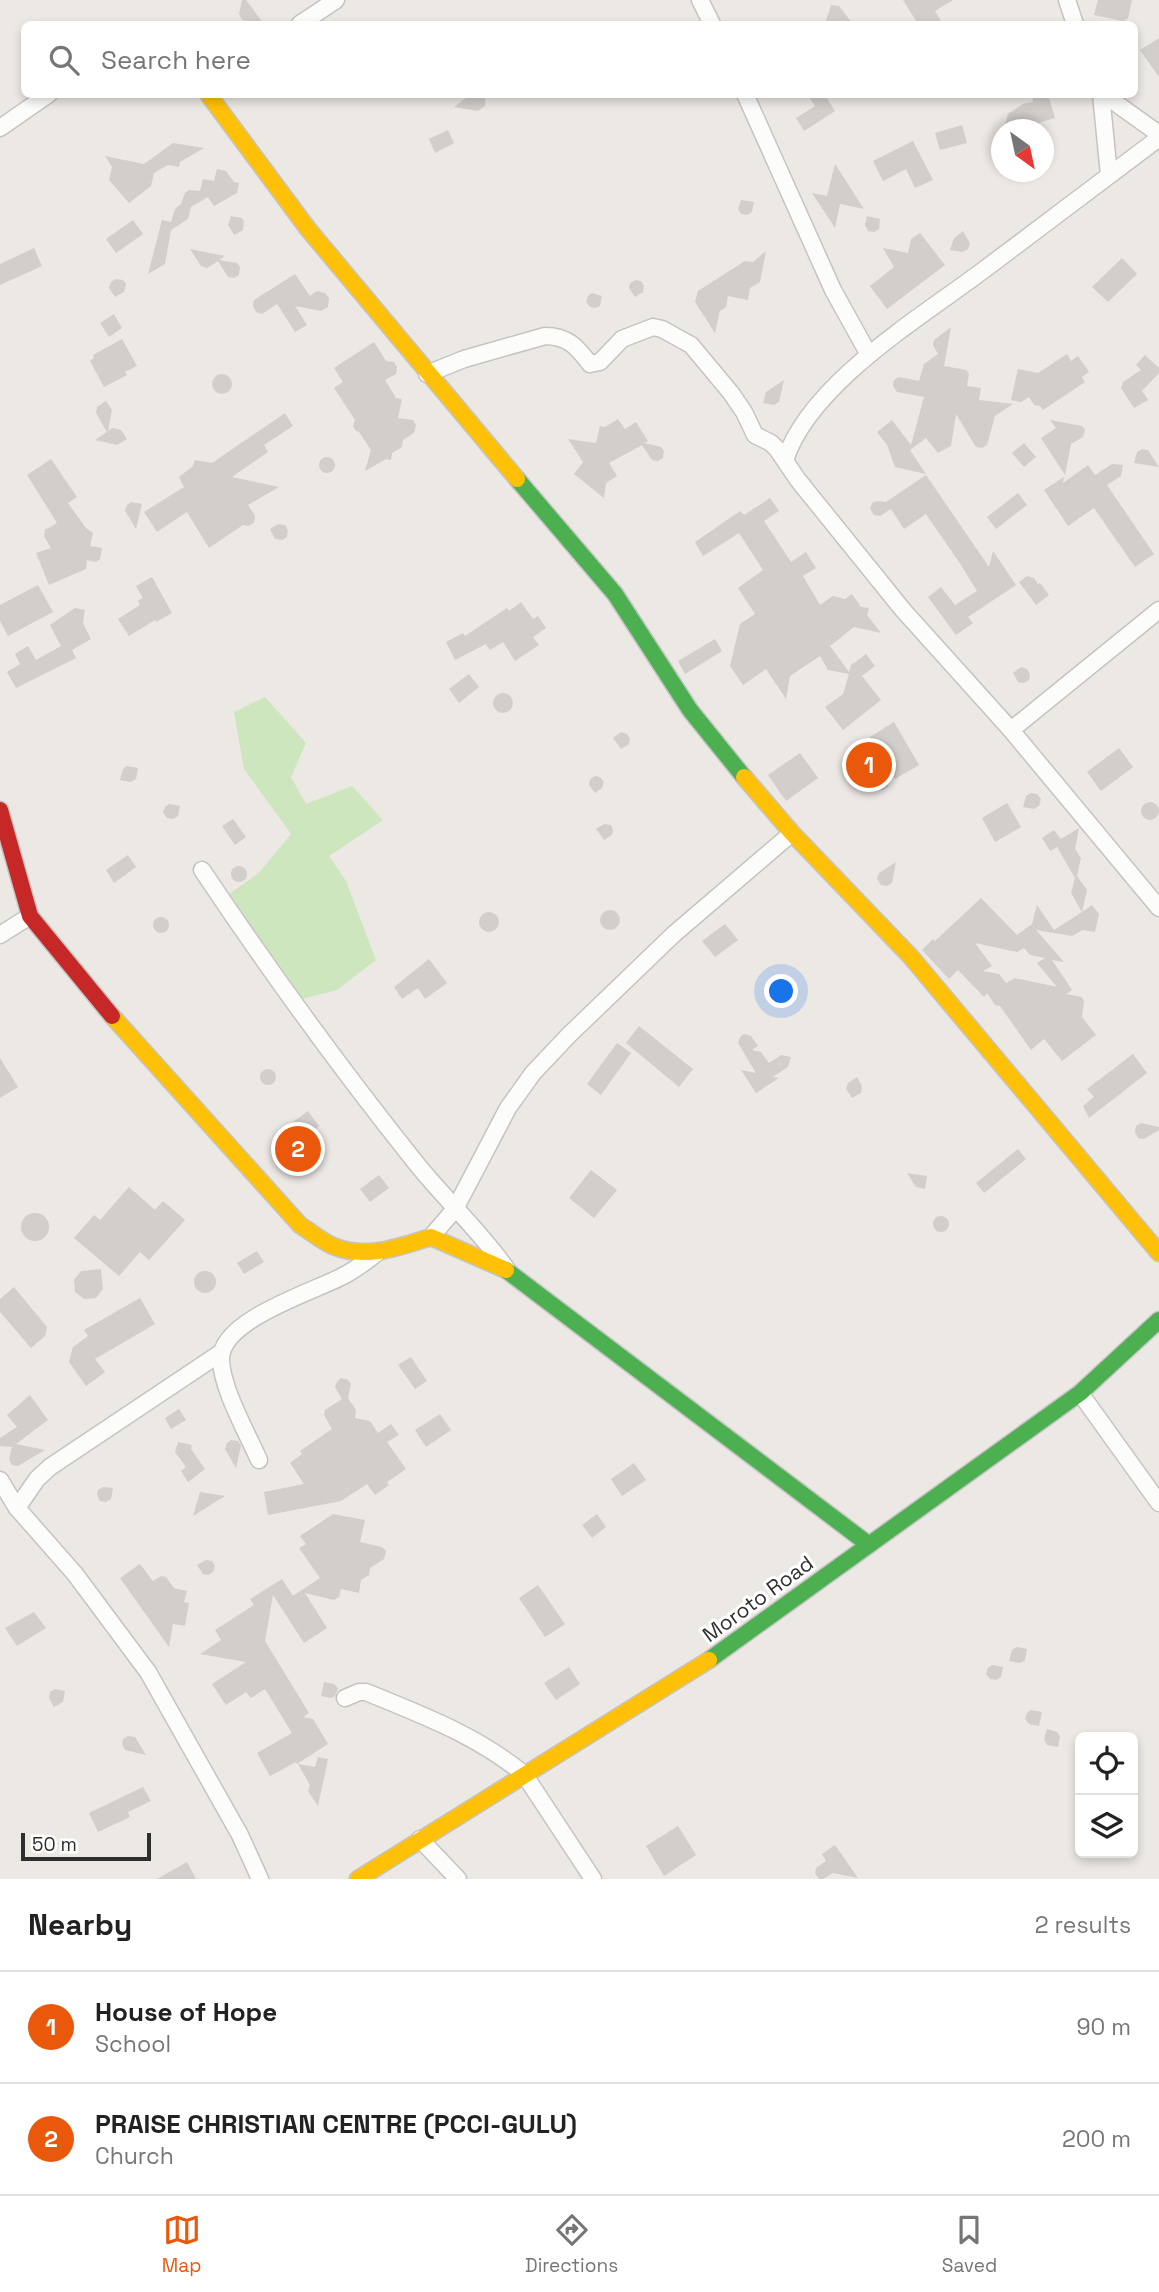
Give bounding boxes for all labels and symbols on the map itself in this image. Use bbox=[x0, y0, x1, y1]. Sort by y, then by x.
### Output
north arrow bbox=[991, 119, 1054, 182]
pin: 1 bbox=[846, 739, 892, 791]
your location bbox=[764, 974, 798, 1008]
pin: 2 bbox=[275, 1123, 321, 1175]
street label: Moroto Road bbox=[697, 1549, 818, 1648]
scale bar bbox=[21, 1830, 150, 1862]

